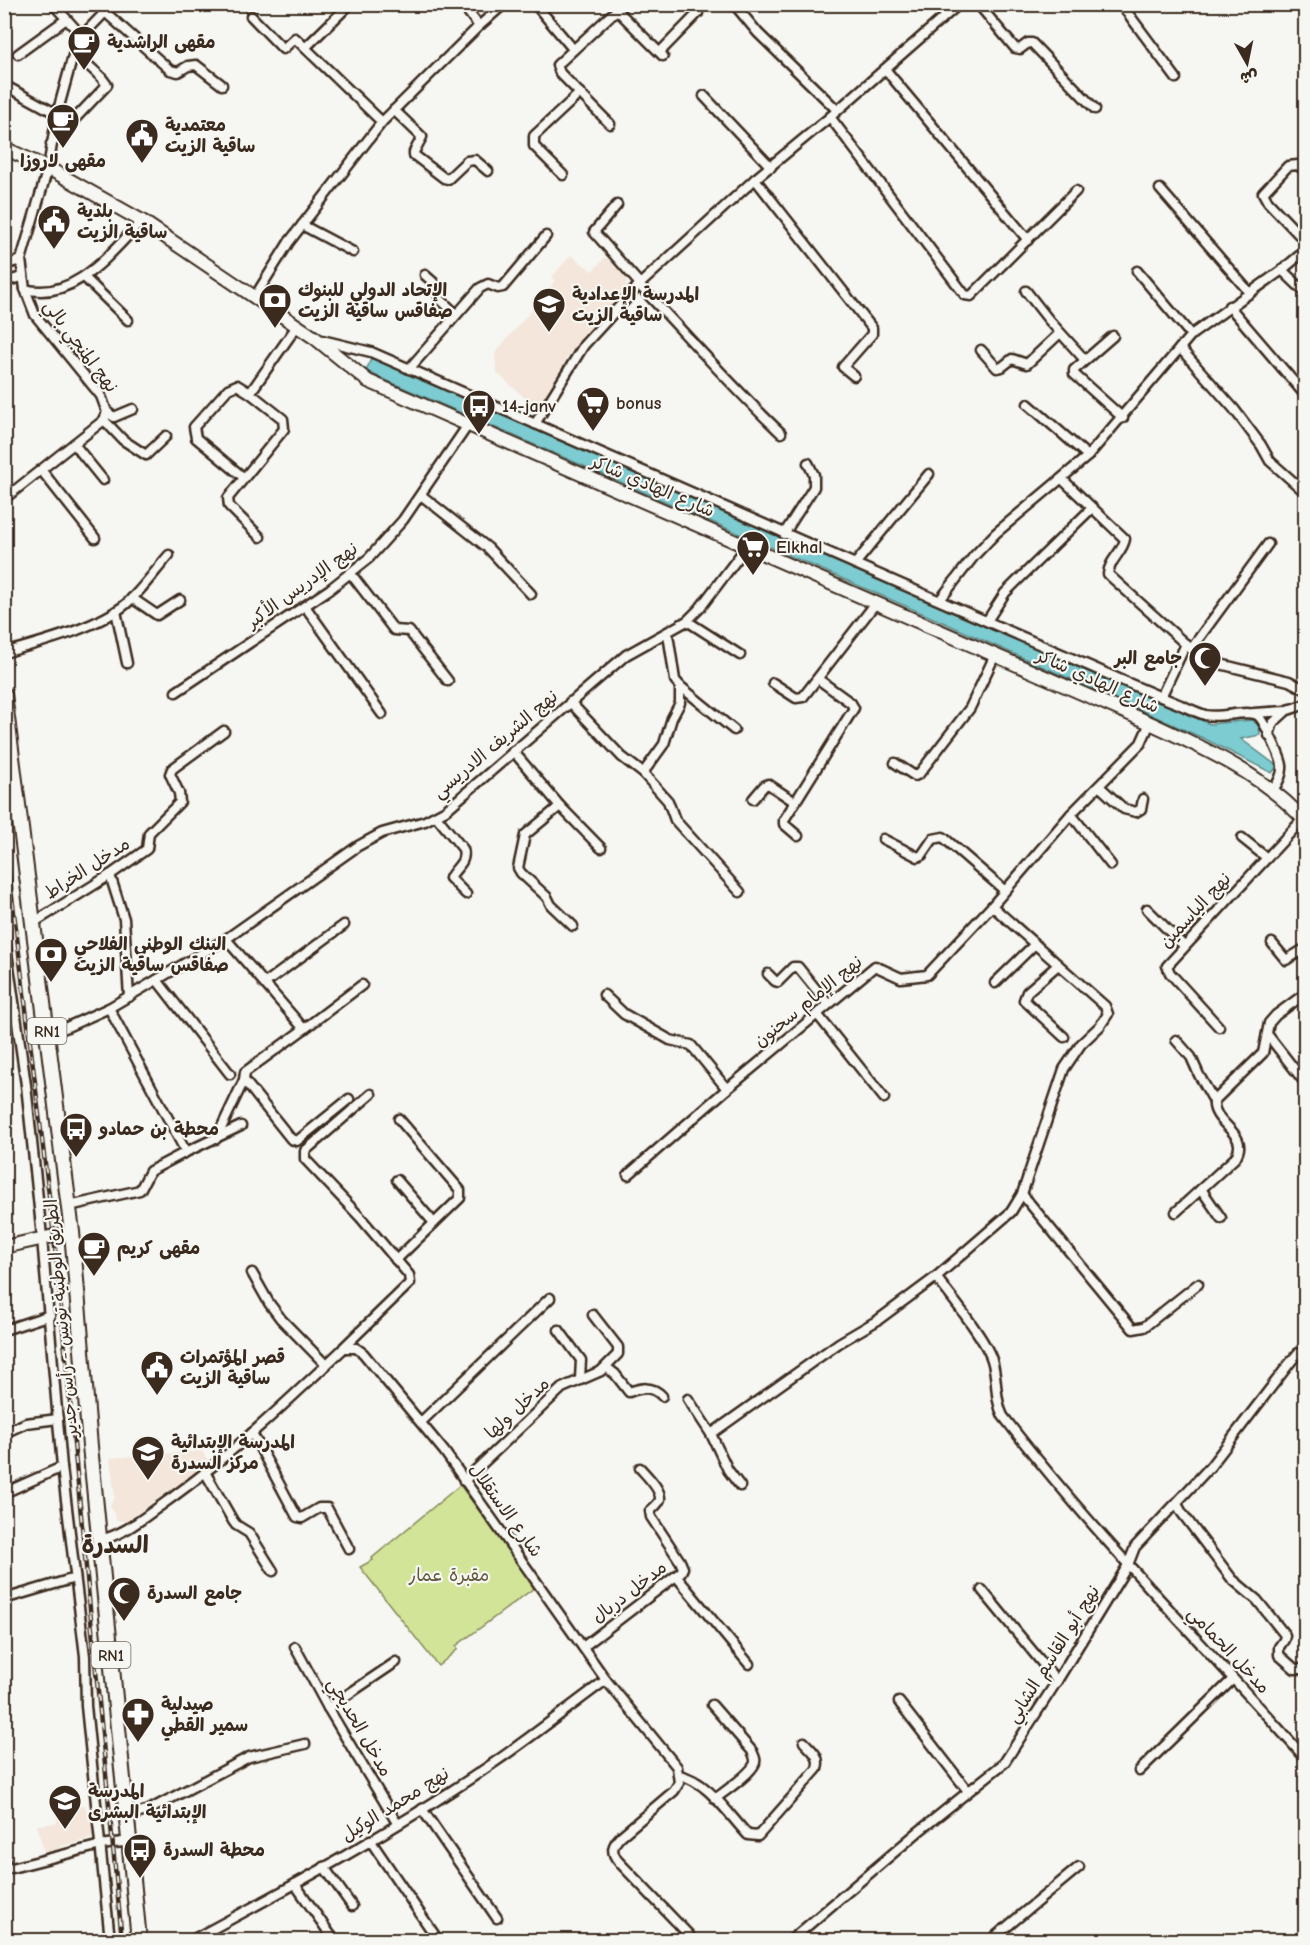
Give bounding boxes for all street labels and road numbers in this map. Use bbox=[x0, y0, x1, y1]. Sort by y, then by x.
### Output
street label: نهج المنجي بالي bbox=[35, 296, 122, 400]
street label: شارع الهادي شاكر bbox=[585, 450, 718, 524]
street label: نهج الإدريس الأكبر bbox=[240, 536, 363, 635]
street label: شارع الهادي شاكر bbox=[1031, 644, 1162, 720]
street label: نهج الشريف الادريسي bbox=[428, 686, 565, 807]
street label: مدخل الخراط bbox=[41, 833, 134, 904]
street label: نهج الياسمين bbox=[1155, 868, 1236, 953]
street label: نهج الإمام سحنون bbox=[750, 951, 869, 1054]
road number: RN1 bbox=[28, 1018, 66, 1044]
street label: الطريق الوطنية تونس - رأس جدير bbox=[41, 1198, 83, 1440]
street label: مدخل ولها bbox=[481, 1373, 554, 1443]
street label: شارع الاستقلال bbox=[464, 1459, 547, 1562]
street label: مدخل دربال bbox=[588, 1557, 671, 1628]
street label: نهج أبو القاسم الشابي bbox=[1003, 1582, 1109, 1730]
street label: مدخل الحمامي bbox=[1179, 1603, 1274, 1701]
road number: RN1 bbox=[92, 1642, 130, 1668]
street label: مدخل الحديجي bbox=[319, 1674, 396, 1783]
street label: نهج محمد الوكيل bbox=[337, 1763, 454, 1847]

